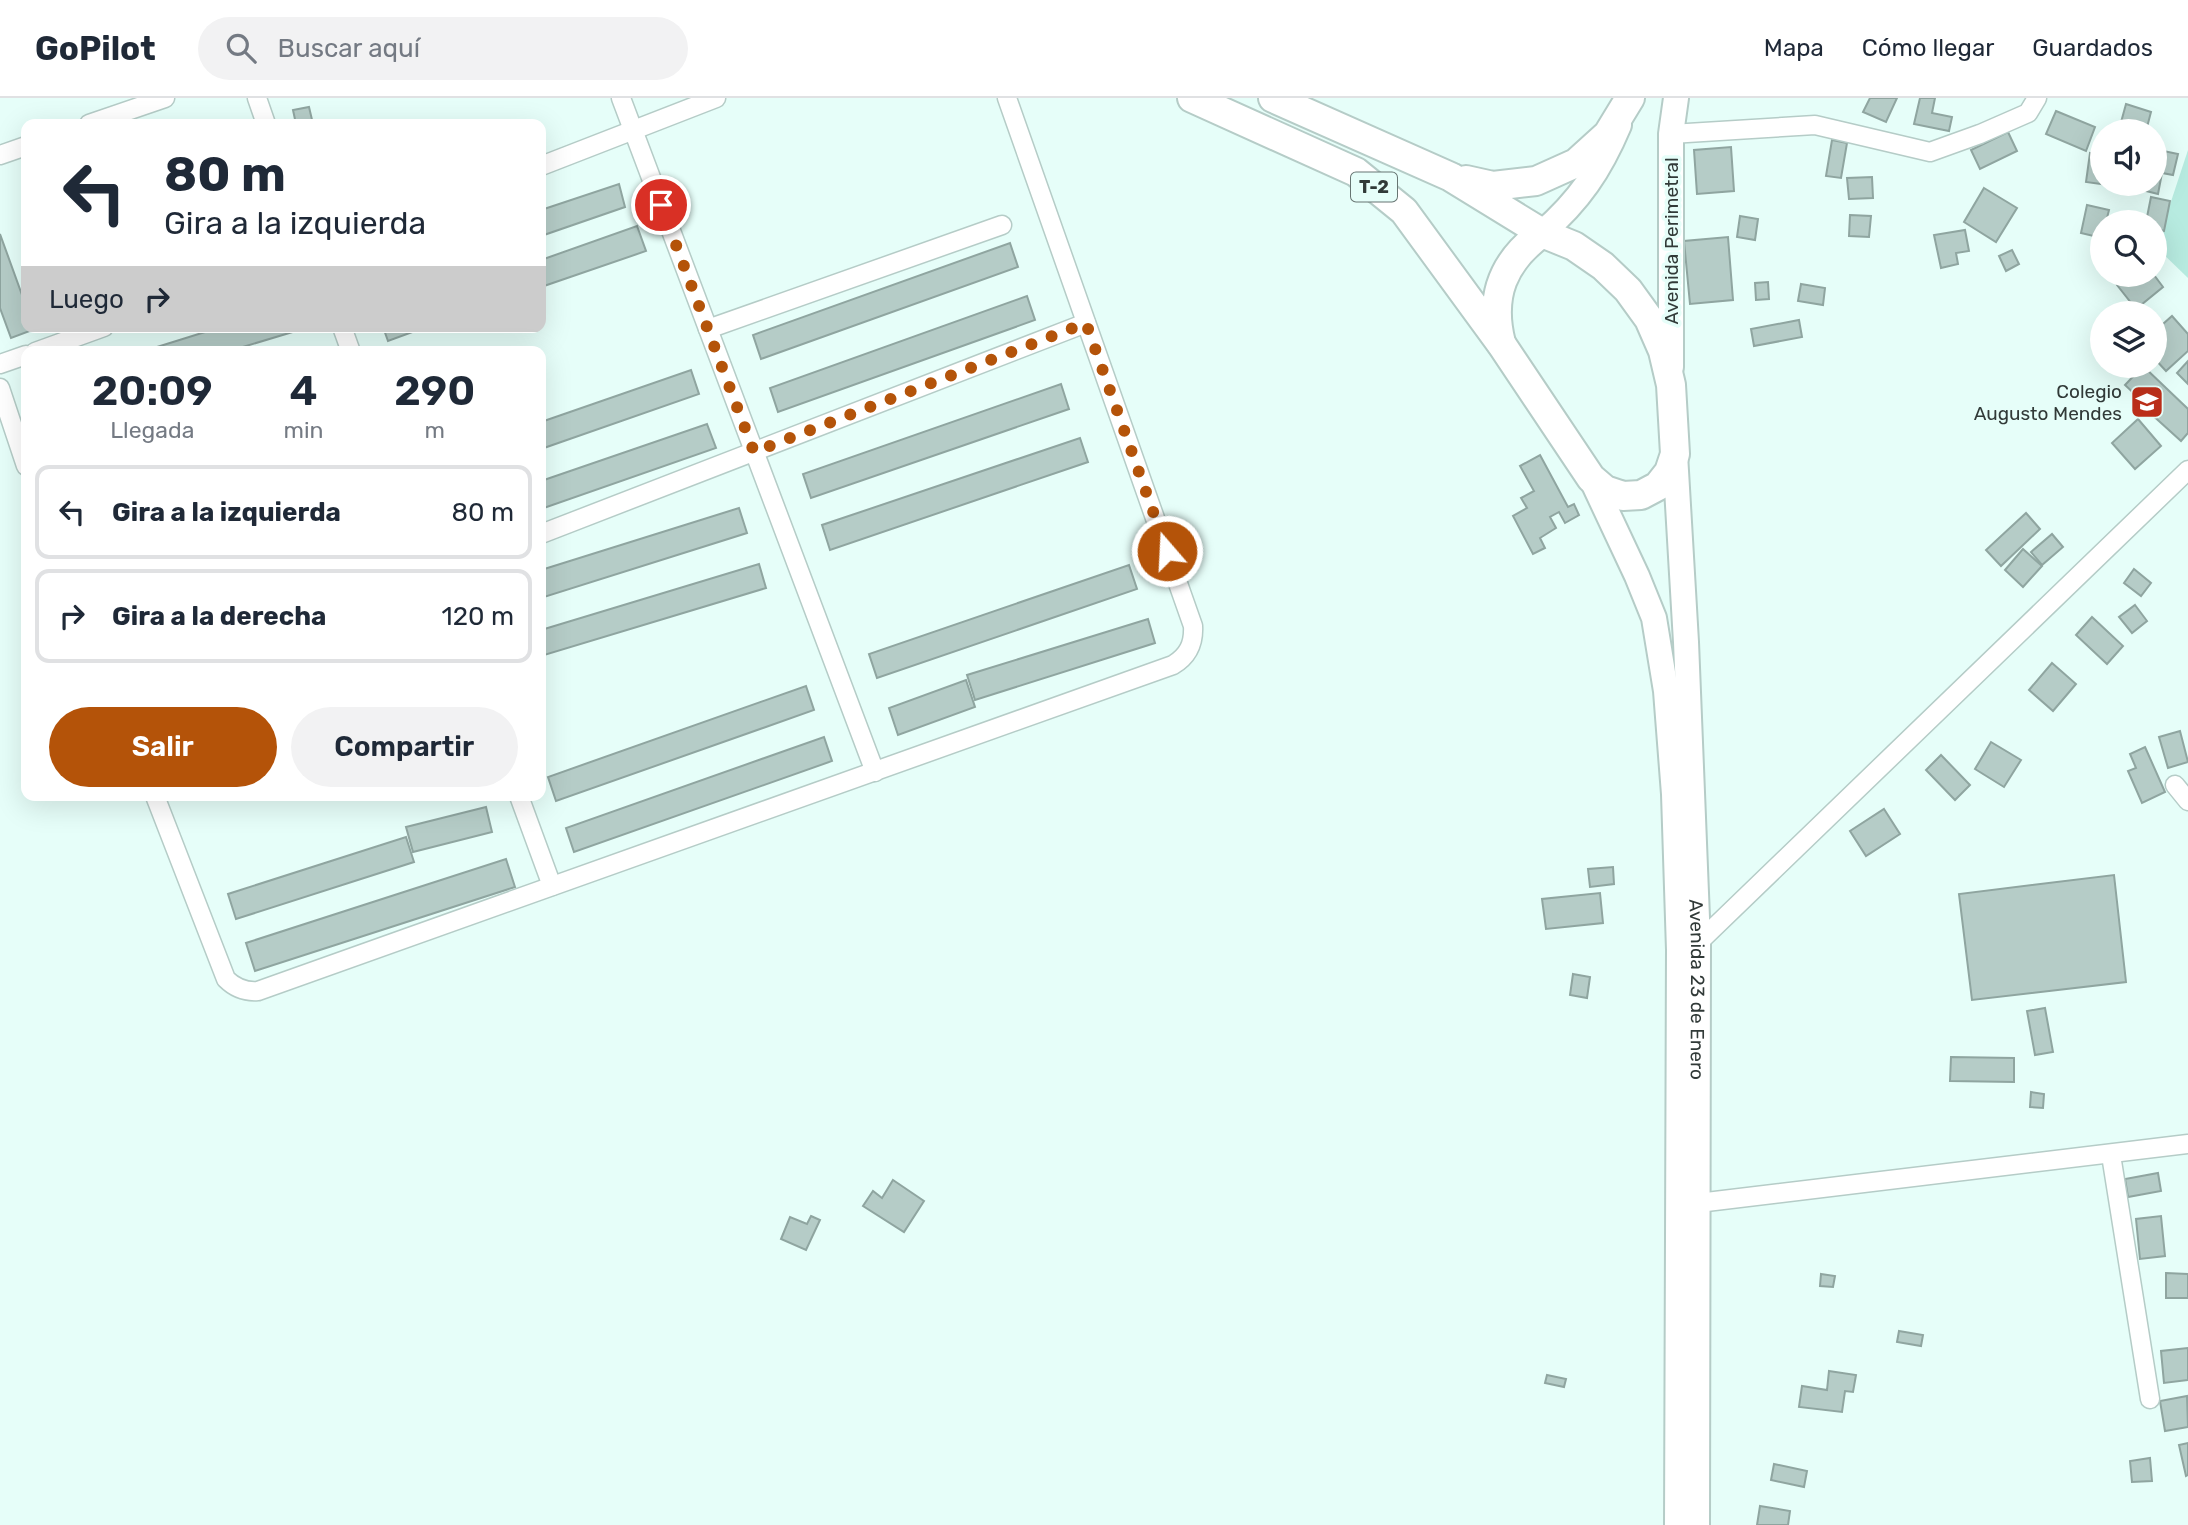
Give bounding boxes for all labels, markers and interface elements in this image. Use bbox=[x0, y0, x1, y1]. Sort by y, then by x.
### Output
search box bbox=[198, 17, 688, 80]
text: GoPilot bbox=[35, 29, 156, 68]
icon: search bbox=[222, 29, 260, 67]
text: Buscar aquí bbox=[278, 33, 420, 64]
text: Mapa bbox=[1764, 34, 1824, 62]
text: Cómo llegar bbox=[1862, 34, 1994, 62]
text: Guardados bbox=[2032, 34, 2153, 62]
map controls bbox=[2090, 119, 2167, 378]
button: sound bbox=[2090, 119, 2167, 196]
text: 80 m bbox=[164, 145, 286, 203]
icon: left bbox=[49, 147, 140, 238]
street label: Avenida Perimetral bbox=[1660, 157, 1683, 325]
road number: T-2 bbox=[1351, 172, 1397, 202]
pin bbox=[631, 175, 691, 235]
icon: arrive bbox=[642, 186, 680, 224]
text: Gira a la izquierda bbox=[164, 204, 426, 242]
button: search bbox=[2090, 210, 2167, 287]
icon: right bbox=[138, 280, 176, 318]
text: Luego bbox=[49, 284, 124, 315]
button: layers bbox=[2090, 301, 2167, 378]
text: 20:09 bbox=[92, 366, 213, 416]
text: 4 bbox=[289, 366, 317, 416]
text: 290 bbox=[394, 366, 475, 416]
place label: Colegio Augusto Mendes bbox=[1974, 380, 2122, 425]
school or university icon: Colegio Augusto Mendes bbox=[2128, 383, 2166, 421]
text: Llegada bbox=[110, 416, 194, 444]
text: min bbox=[283, 416, 323, 444]
text: m bbox=[424, 416, 445, 444]
icon: left bbox=[53, 493, 91, 531]
text: Gira a la izquierda bbox=[112, 497, 341, 528]
text: 80 m bbox=[451, 497, 514, 528]
position arrow bbox=[1130, 514, 1204, 588]
icon: right bbox=[53, 597, 91, 635]
text: Gira a la derecha bbox=[112, 601, 326, 632]
text: 120 m bbox=[442, 601, 514, 632]
button: Salir bbox=[49, 707, 277, 787]
button: Compartir bbox=[291, 707, 518, 787]
street label: Avenida 23 de Enero bbox=[1684, 899, 1709, 1080]

